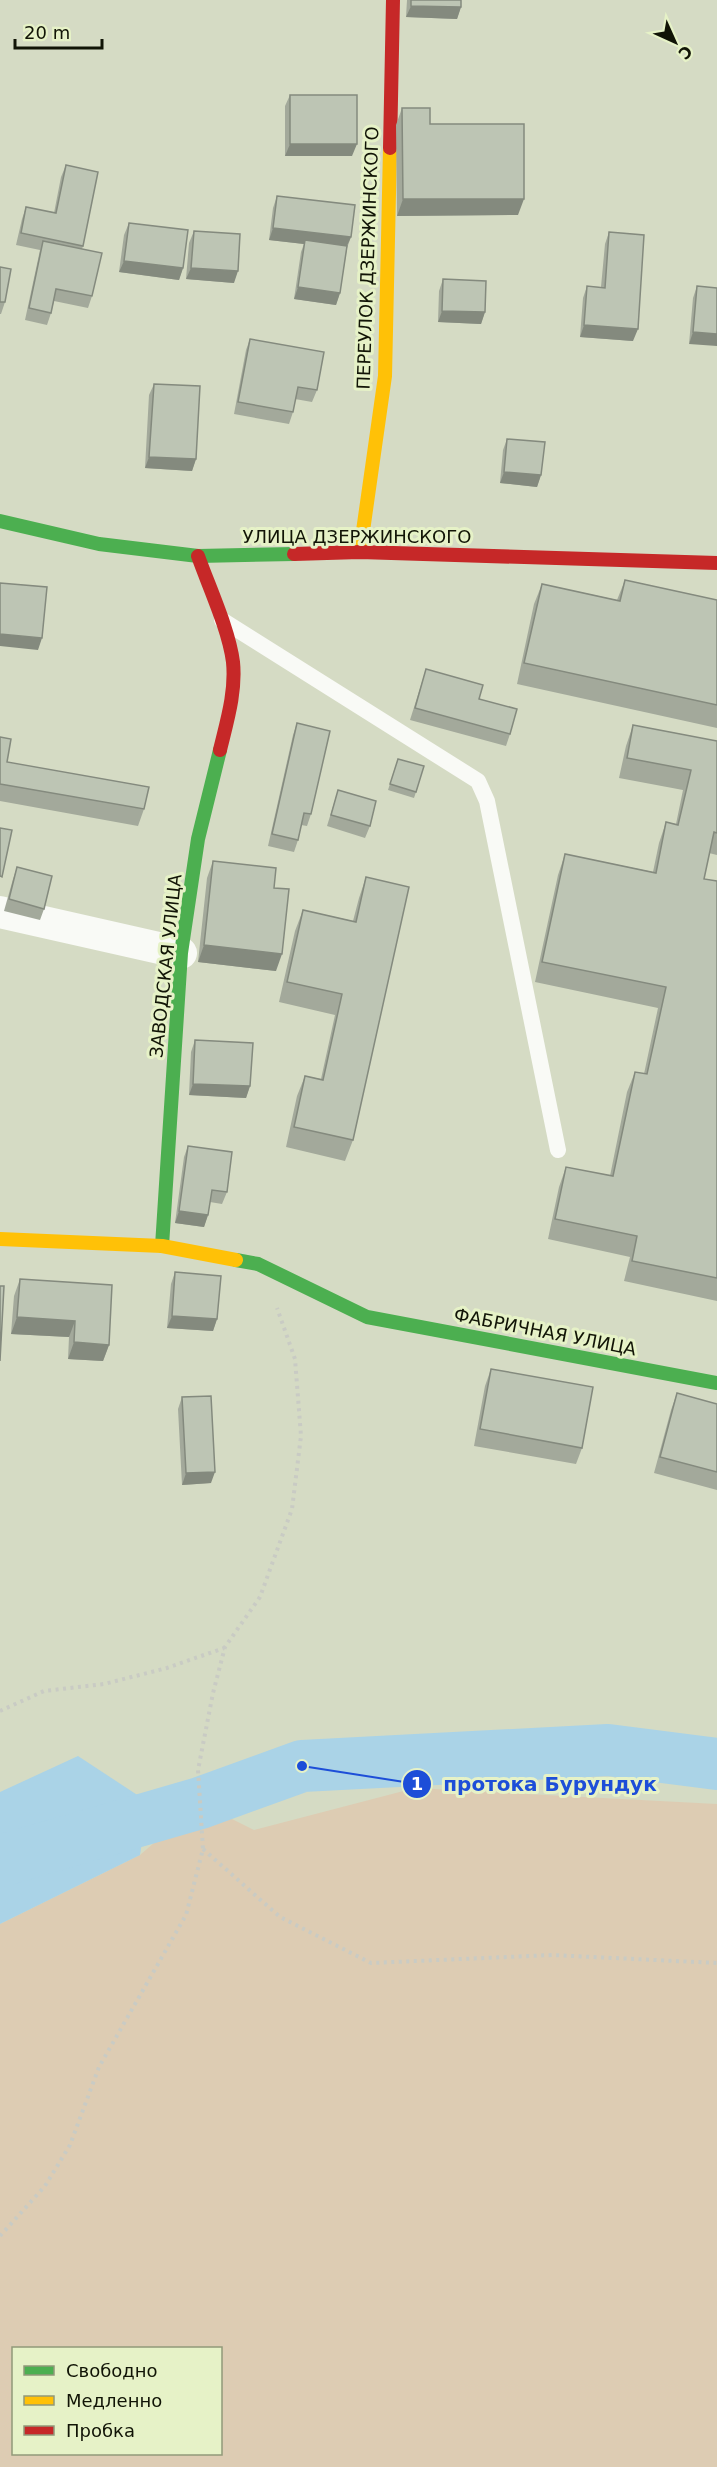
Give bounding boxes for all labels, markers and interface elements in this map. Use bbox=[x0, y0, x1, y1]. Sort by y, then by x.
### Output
scale bar bbox=[15, 12, 102, 50]
north arrow bbox=[645, 12, 705, 72]
text: 20 m bbox=[24, 22, 70, 43]
text: С bbox=[674, 41, 696, 63]
street label: ПЕРЕУЛОК ДЗЕРЖИНСКОГО bbox=[352, 126, 383, 390]
street label: УЛИЦА ДЗЕРЖИНСКОГО bbox=[243, 526, 471, 547]
street label: ЗАВОДСКАЯ УЛИЦА bbox=[145, 872, 186, 1059]
street label: ФАБРИЧНАЯ УЛИЦА bbox=[452, 1304, 639, 1360]
callout: протока Бурундук bbox=[402, 1765, 669, 1803]
text: протока Бурундук bbox=[443, 1772, 657, 1796]
text: 1 bbox=[411, 1773, 423, 1794]
legend bbox=[12, 2347, 222, 2455]
text: Свободно bbox=[66, 2360, 158, 2381]
text: Медленно bbox=[66, 2390, 162, 2411]
text: Пробка bbox=[66, 2420, 135, 2441]

